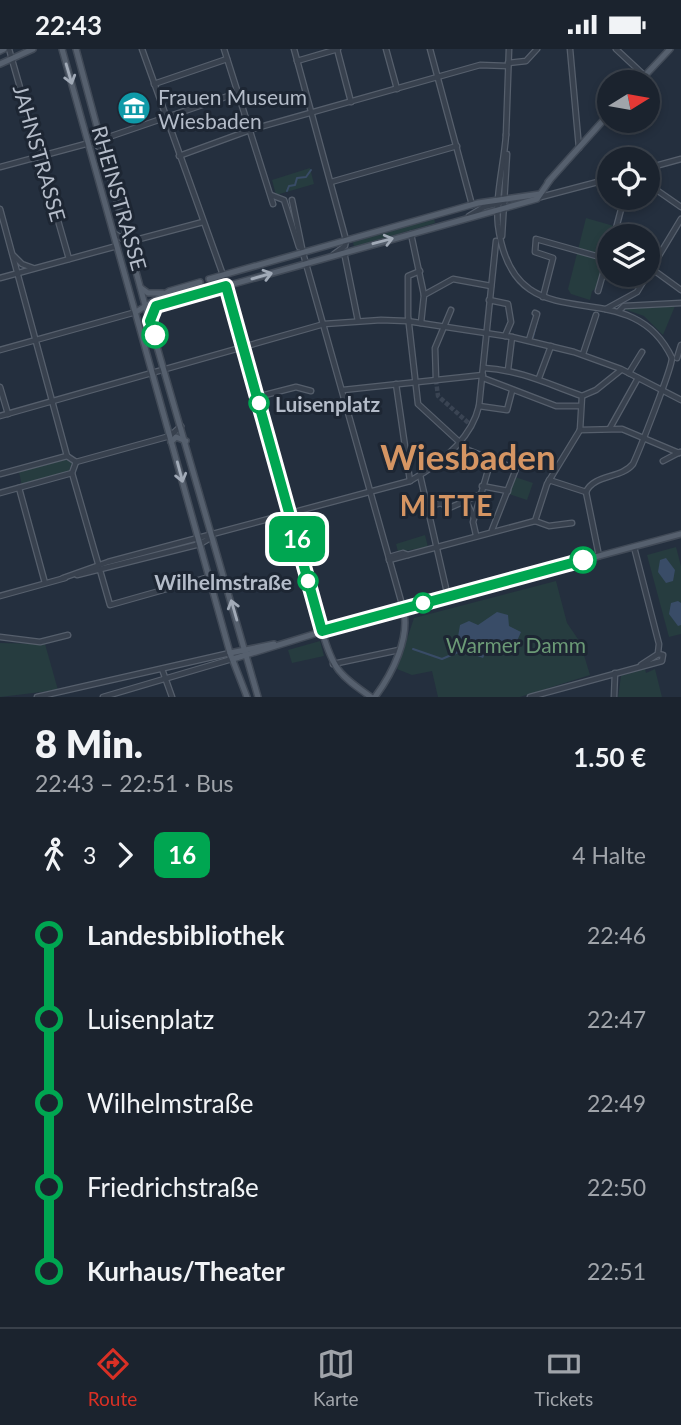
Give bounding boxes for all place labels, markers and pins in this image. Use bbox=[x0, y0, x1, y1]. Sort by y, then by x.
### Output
place label: Frauen Museum Wiesbaden bbox=[158, 84, 307, 133]
museum icon: Frauen Museum Wiesbaden bbox=[115, 89, 153, 127]
unlabelled marker bbox=[142, 322, 168, 348]
place label: Luisenplatz bbox=[275, 391, 380, 416]
marker: Luisenplatz bbox=[249, 393, 269, 413]
unlabelled marker bbox=[570, 547, 596, 573]
place label: Wilhelmstraße bbox=[154, 569, 292, 594]
marker: Wilhelmstraße bbox=[298, 571, 318, 591]
unlabelled marker bbox=[413, 593, 433, 613]

